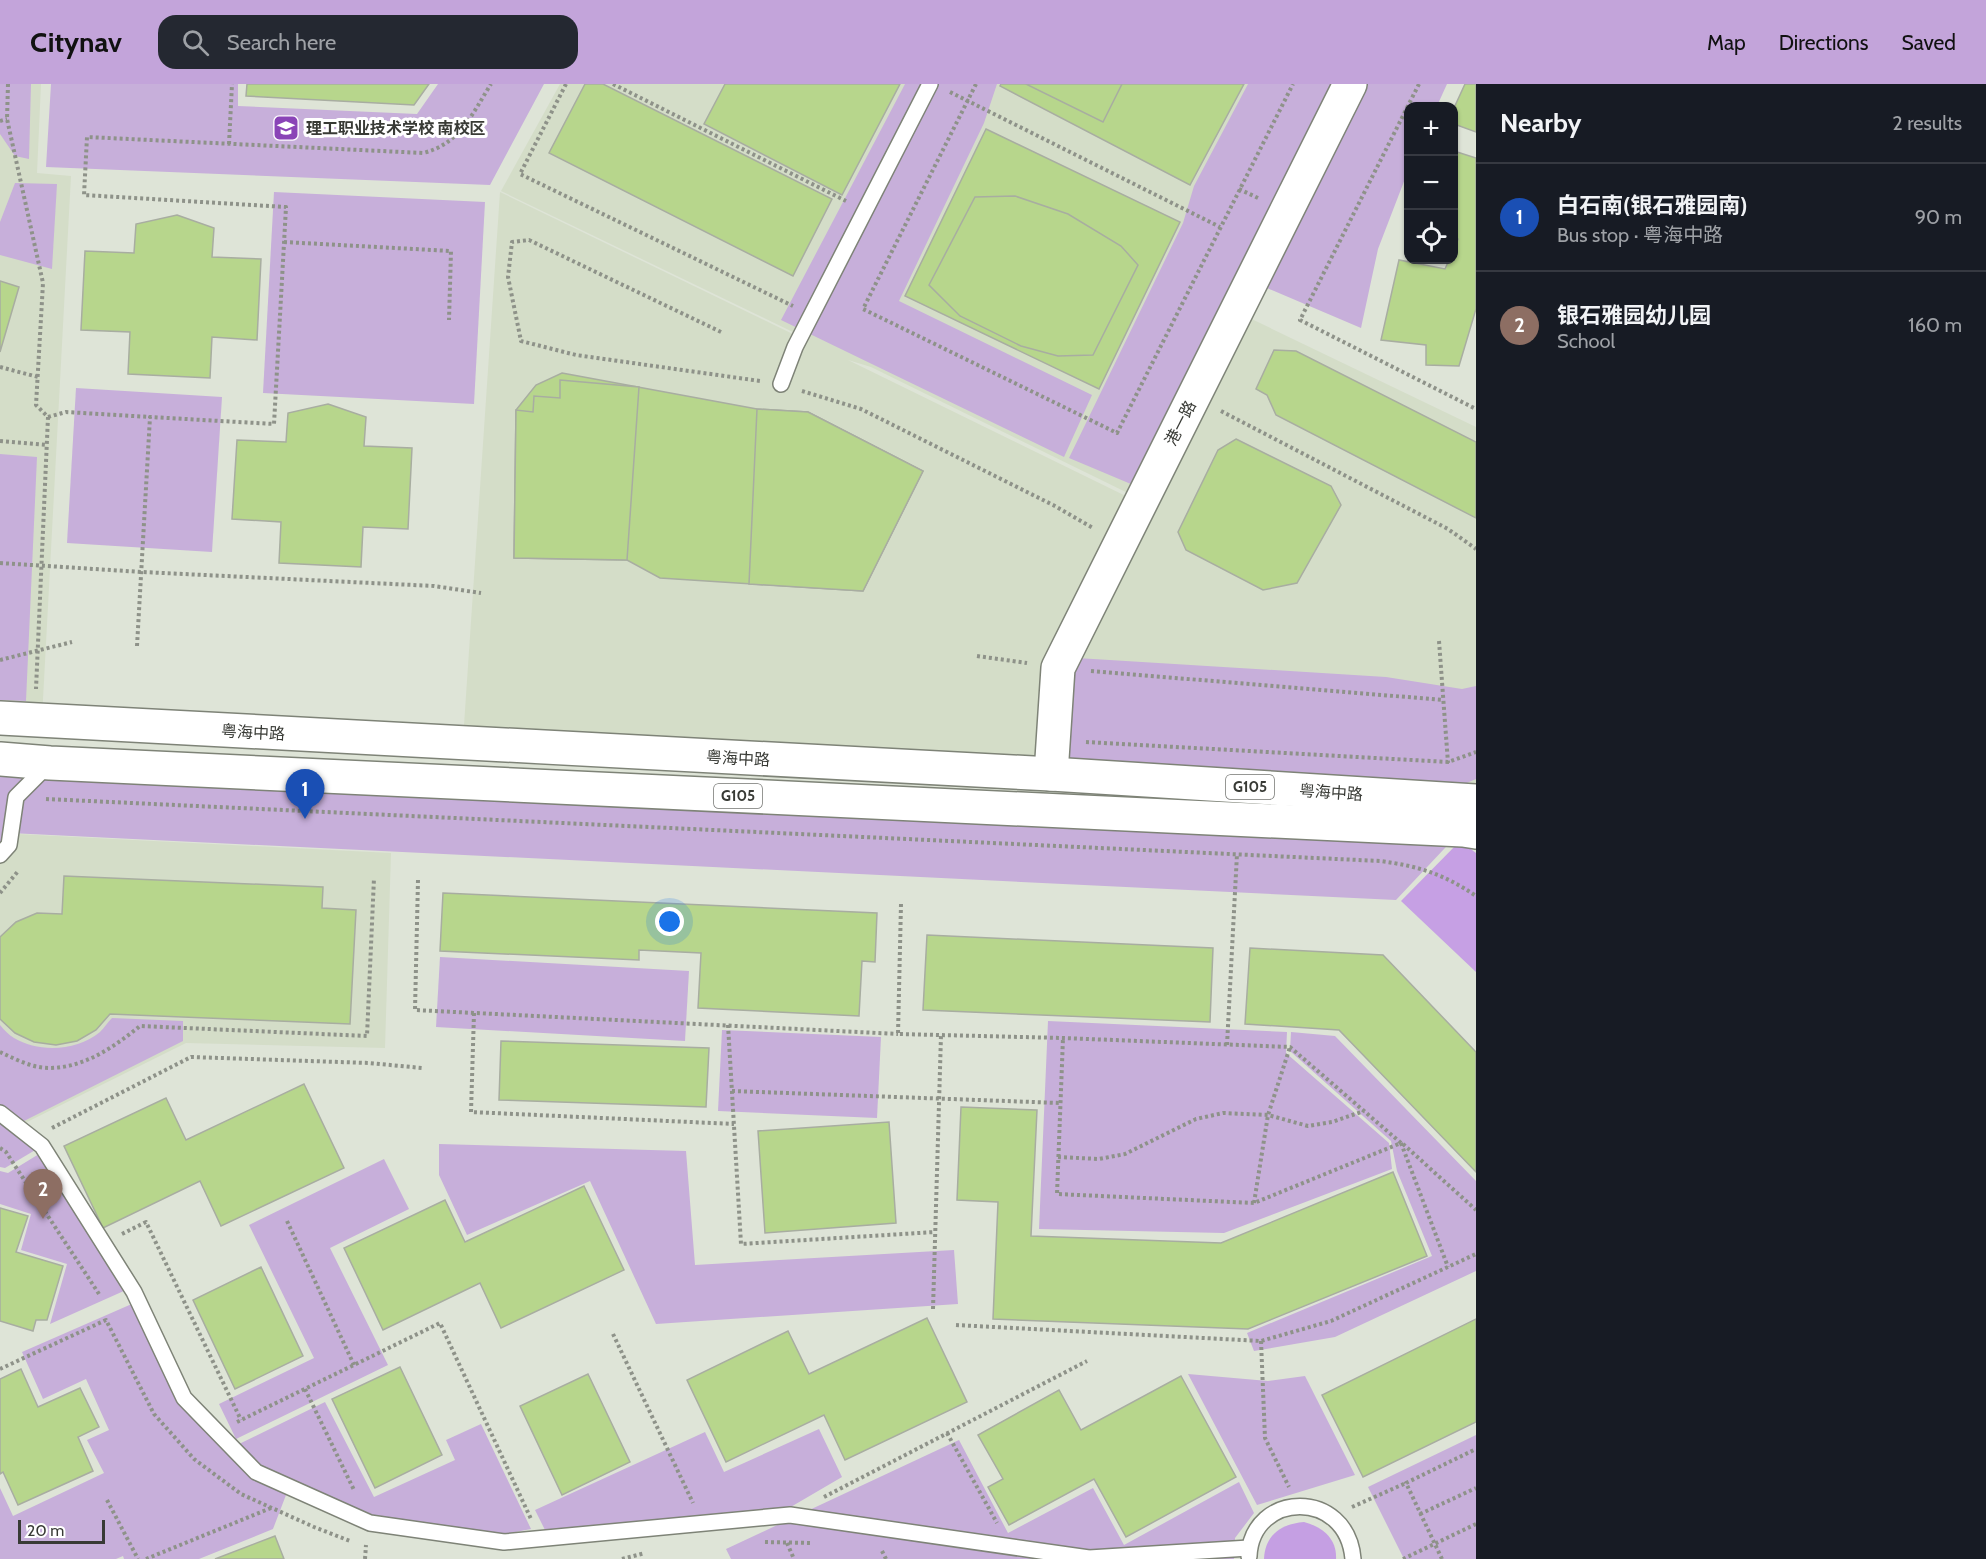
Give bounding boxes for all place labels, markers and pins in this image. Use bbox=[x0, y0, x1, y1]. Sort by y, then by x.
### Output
school or university icon: 理工职业技术学校 南校区 bbox=[271, 113, 301, 143]
place label: 理工职业技术学校 南校区 bbox=[306, 119, 486, 138]
pin: 1 bbox=[286, 770, 324, 819]
pin: 2 bbox=[24, 1170, 63, 1219]

